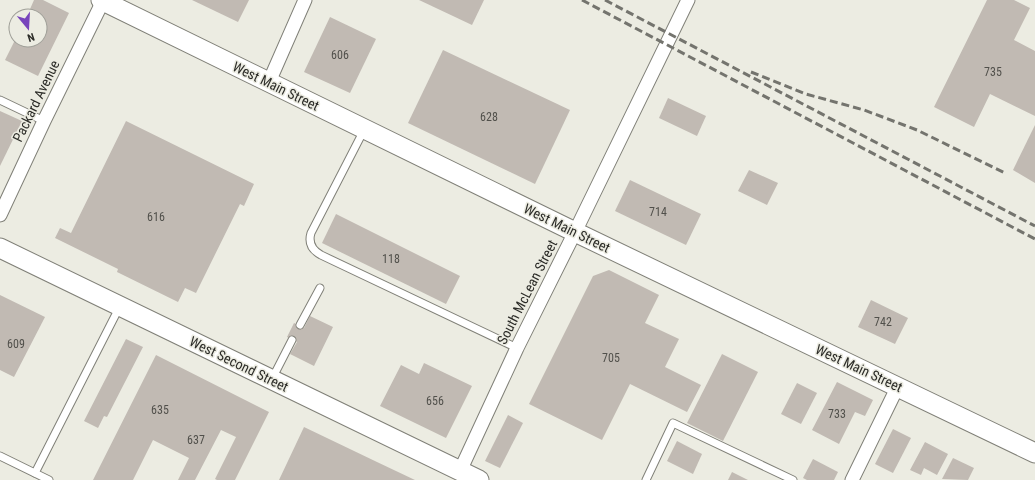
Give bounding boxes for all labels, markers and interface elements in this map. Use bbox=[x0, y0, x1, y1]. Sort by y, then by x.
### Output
north arrow bbox=[8, 8, 48, 48]
text: N bbox=[25, 30, 36, 44]
house number: 606 bbox=[331, 48, 349, 62]
street label: Packard Avenue bbox=[9, 57, 63, 144]
street label: West Main Street bbox=[230, 58, 322, 114]
house number: 735 bbox=[984, 65, 1002, 79]
house number: 628 bbox=[480, 110, 498, 124]
street label: West Main Street bbox=[521, 200, 613, 256]
house number: 714 bbox=[649, 205, 667, 219]
house number: 616 bbox=[147, 210, 165, 224]
street label: South McLean Street bbox=[494, 237, 560, 347]
house number: 118 bbox=[382, 252, 400, 266]
house number: 742 bbox=[874, 315, 892, 329]
street label: West Second Street bbox=[187, 333, 291, 395]
house number: 609 bbox=[7, 337, 25, 351]
street label: West Main Street bbox=[813, 341, 905, 395]
house number: 705 bbox=[602, 351, 620, 365]
house number: 656 bbox=[426, 394, 444, 408]
house number: 635 bbox=[151, 403, 169, 417]
house number: 733 bbox=[828, 407, 846, 421]
house number: 637 bbox=[187, 433, 205, 447]

